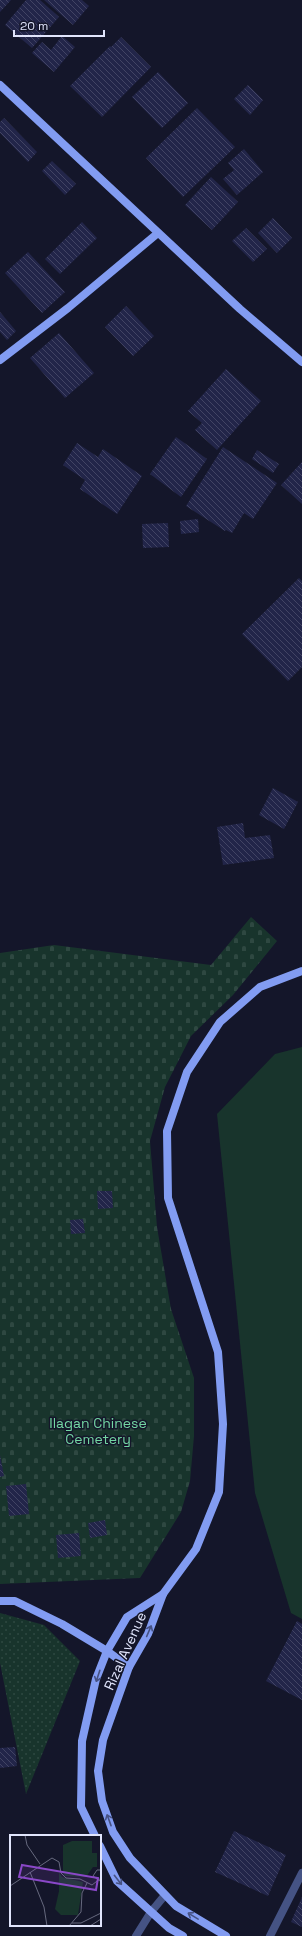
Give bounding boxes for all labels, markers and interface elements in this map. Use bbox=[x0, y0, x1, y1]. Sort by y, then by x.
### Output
scale bar bbox=[14, 12, 104, 38]
text: 20 m bbox=[20, 18, 48, 34]
park label: Ilagan Chinese Cemetery bbox=[49, 1414, 147, 1448]
street label: Rizal Avenue bbox=[100, 1609, 150, 1693]
one-way arrow bbox=[145, 1626, 153, 1638]
one-way arrow bbox=[93, 1669, 101, 1681]
one-way arrow bbox=[104, 1814, 112, 1826]
inset map bbox=[10, 1835, 101, 1926]
one-way arrow bbox=[114, 1875, 123, 1886]
one-way arrow bbox=[187, 1912, 199, 1920]

